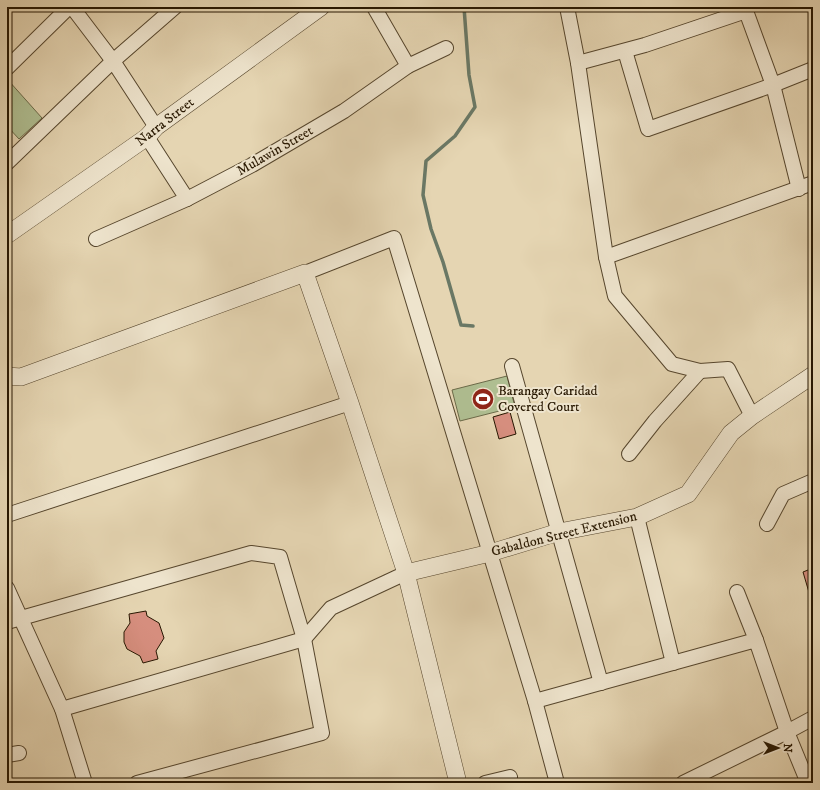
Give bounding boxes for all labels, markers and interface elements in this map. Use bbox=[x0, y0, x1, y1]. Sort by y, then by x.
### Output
street label: Narra Street bbox=[132, 93, 198, 151]
street label: Mulawin Street bbox=[234, 122, 317, 180]
place label: Barangay Caridad Covered Court bbox=[498, 382, 598, 416]
sports icon: Barangay Caridad Covered Court bbox=[470, 386, 496, 412]
street label: Gabaldon Street Extension bbox=[489, 507, 639, 561]
north arrow bbox=[758, 728, 798, 768]
text: N bbox=[780, 743, 794, 753]

